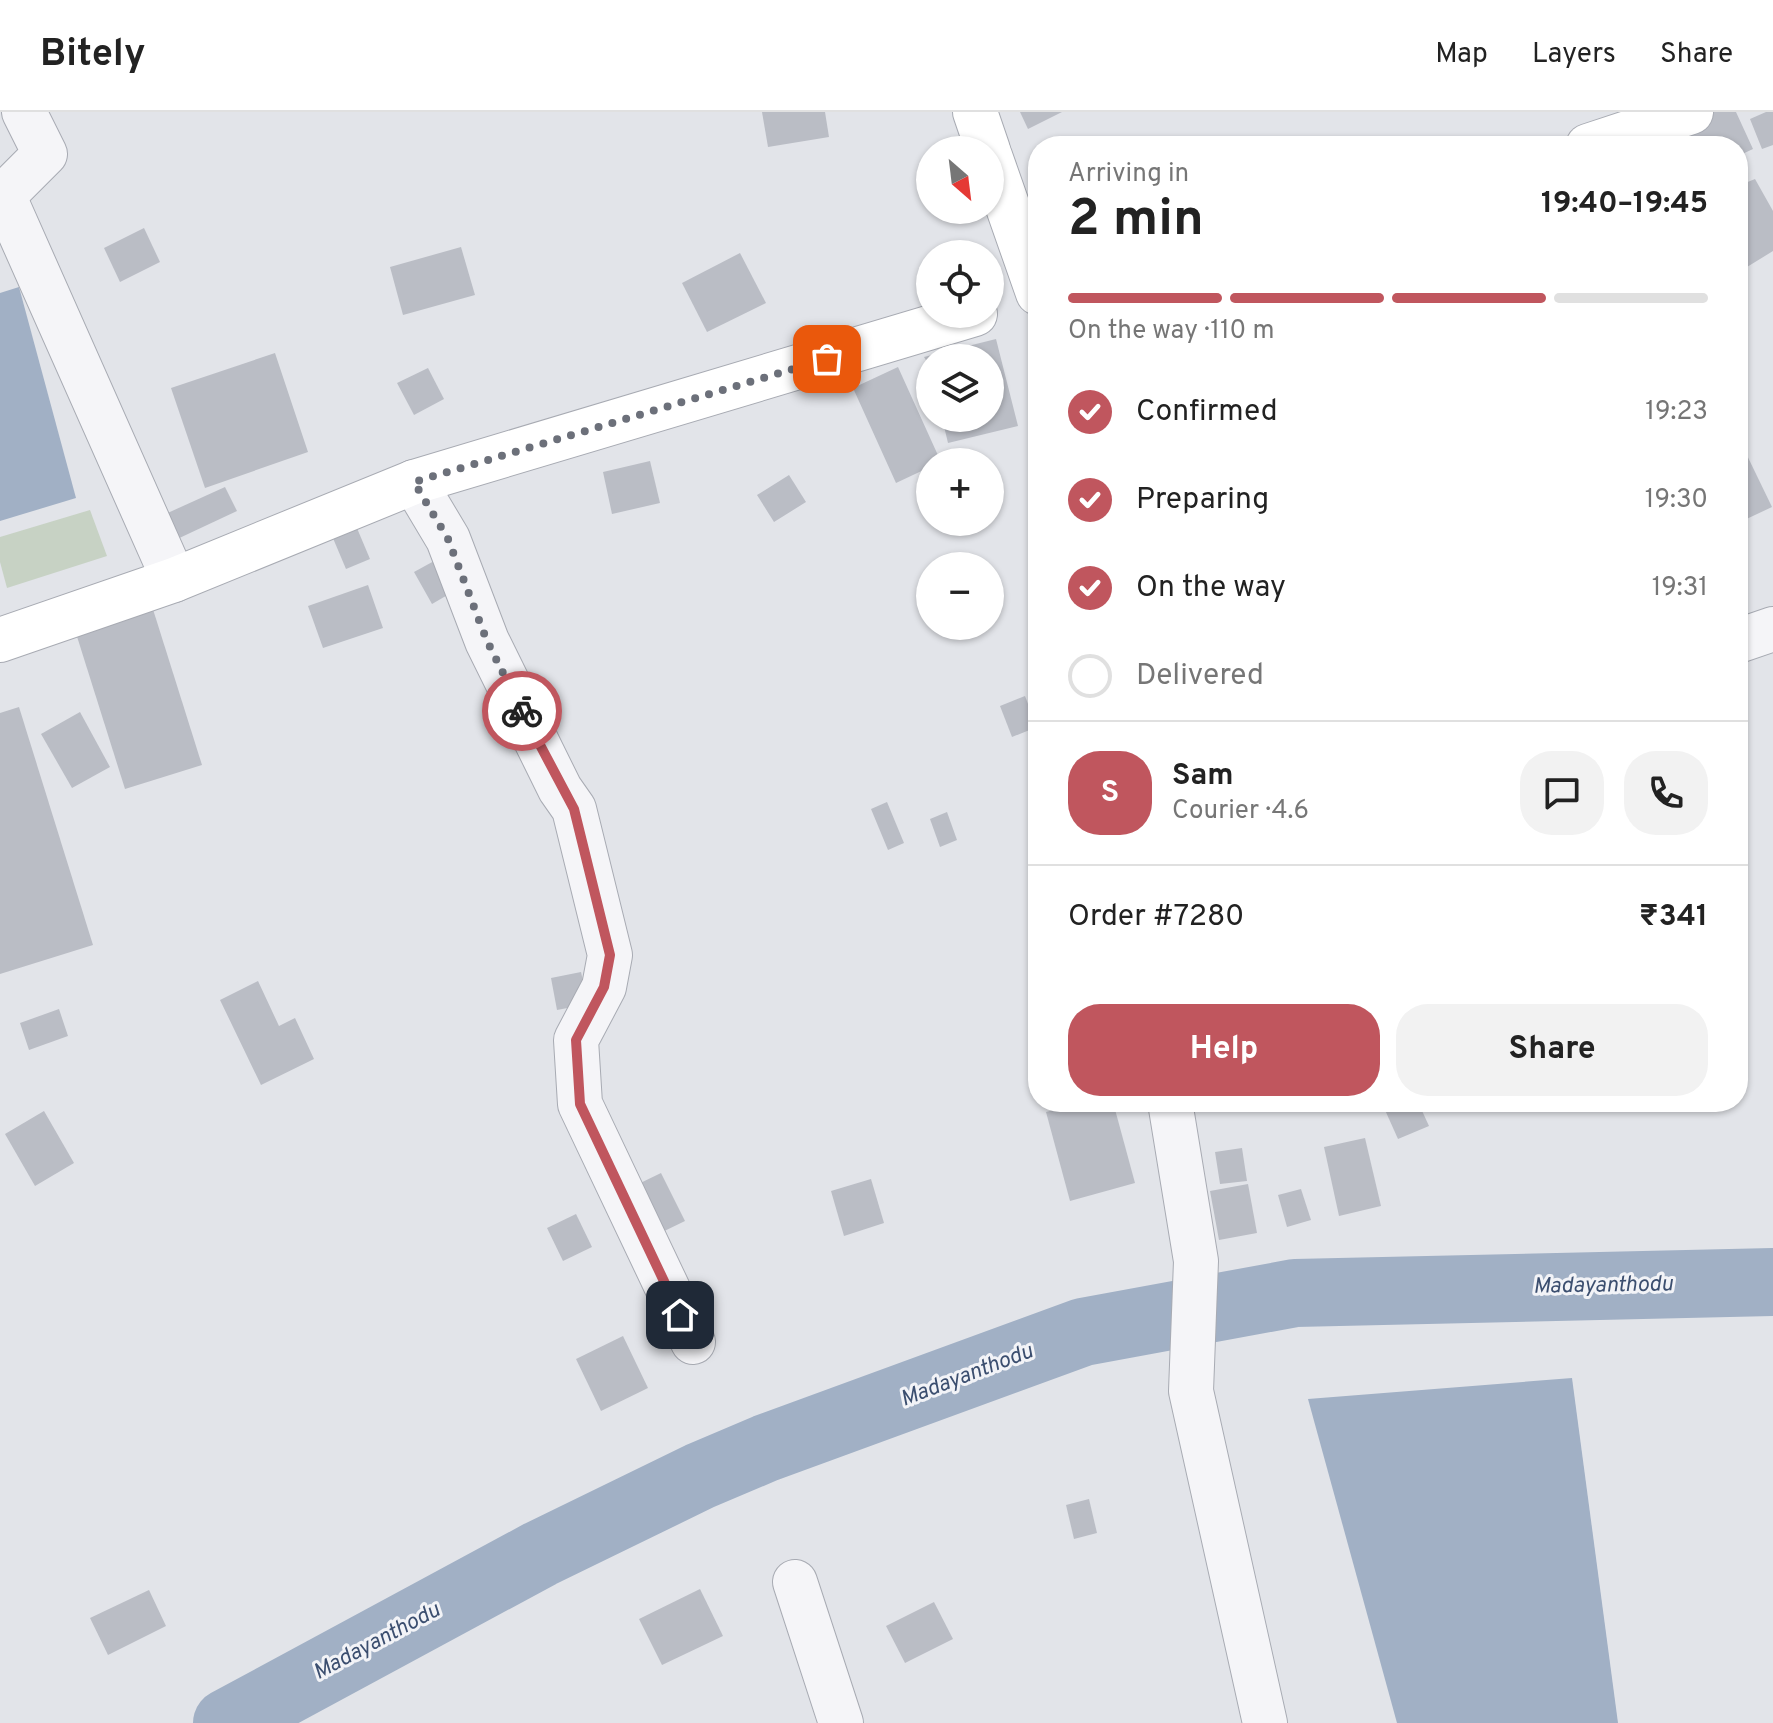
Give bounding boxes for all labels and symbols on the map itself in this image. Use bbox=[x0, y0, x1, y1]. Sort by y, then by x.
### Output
north arrow bbox=[916, 136, 1004, 224]
pin bbox=[793, 325, 861, 393]
courier bbox=[482, 671, 562, 751]
water label: Madayanthodu bbox=[1533, 1271, 1674, 1301]
pin bbox=[646, 1281, 714, 1349]
water label: Madayanthodu bbox=[897, 1338, 1038, 1414]
water label: Madayanthodu bbox=[309, 1597, 446, 1687]

